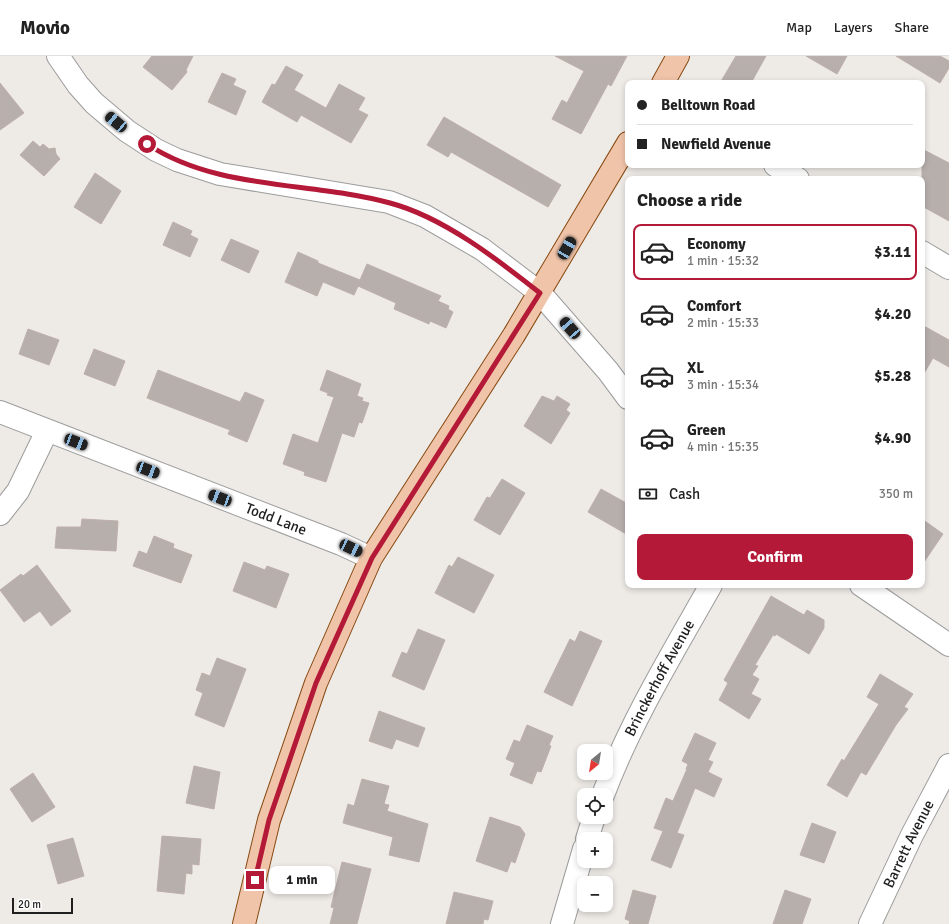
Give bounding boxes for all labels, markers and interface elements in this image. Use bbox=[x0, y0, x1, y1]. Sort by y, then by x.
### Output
text: Movio bbox=[20, 16, 70, 40]
text: Map bbox=[786, 19, 812, 36]
text: Layers bbox=[834, 19, 873, 36]
text: Share bbox=[895, 19, 929, 36]
text: Belltown Road bbox=[661, 96, 755, 114]
car bbox=[103, 110, 129, 134]
route start bbox=[138, 135, 156, 153]
text: Newfield Avenue bbox=[661, 135, 771, 153]
text: Choose a ride bbox=[637, 189, 742, 211]
icon: car bbox=[639, 234, 675, 270]
car bbox=[556, 235, 578, 261]
text: Economy bbox=[687, 235, 746, 253]
text: $3.11 bbox=[874, 243, 911, 261]
text: 1 min · 15:32 bbox=[687, 253, 759, 269]
icon: car bbox=[639, 296, 675, 332]
text: Comfort bbox=[687, 297, 741, 315]
text: $4.20 bbox=[874, 305, 911, 323]
car bbox=[558, 315, 582, 341]
text: 2 min · 15:33 bbox=[687, 315, 759, 331]
icon: car bbox=[639, 358, 675, 394]
text: XL bbox=[687, 359, 704, 377]
text: $5.28 bbox=[874, 367, 911, 385]
text: 3 min · 15:34 bbox=[687, 377, 759, 393]
icon: car bbox=[639, 420, 675, 456]
text: Green bbox=[687, 421, 726, 439]
text: $4.90 bbox=[874, 429, 911, 447]
car bbox=[63, 432, 89, 452]
text: 4 min · 15:35 bbox=[687, 439, 759, 455]
car bbox=[135, 460, 161, 480]
icon: cash bbox=[637, 483, 659, 505]
text: Cash bbox=[669, 485, 700, 503]
text: 350 m bbox=[879, 486, 913, 502]
car bbox=[207, 488, 233, 508]
street label: Todd Lane bbox=[243, 499, 309, 539]
button: Confirm bbox=[637, 534, 913, 580]
car bbox=[338, 537, 364, 559]
street label: Brinckerhoff Avenue bbox=[621, 617, 698, 739]
north arrow bbox=[577, 744, 613, 780]
map controls bbox=[577, 744, 613, 912]
button: locate bbox=[577, 788, 613, 824]
street label: Barrett Avenue bbox=[879, 797, 938, 891]
button: + bbox=[577, 832, 613, 868]
callout: 1 min bbox=[269, 866, 335, 894]
route end bbox=[246, 871, 264, 889]
text: 1 min bbox=[286, 872, 318, 888]
button: − bbox=[577, 876, 613, 912]
scale bar bbox=[12, 896, 73, 915]
text: 20 m bbox=[18, 898, 41, 911]

